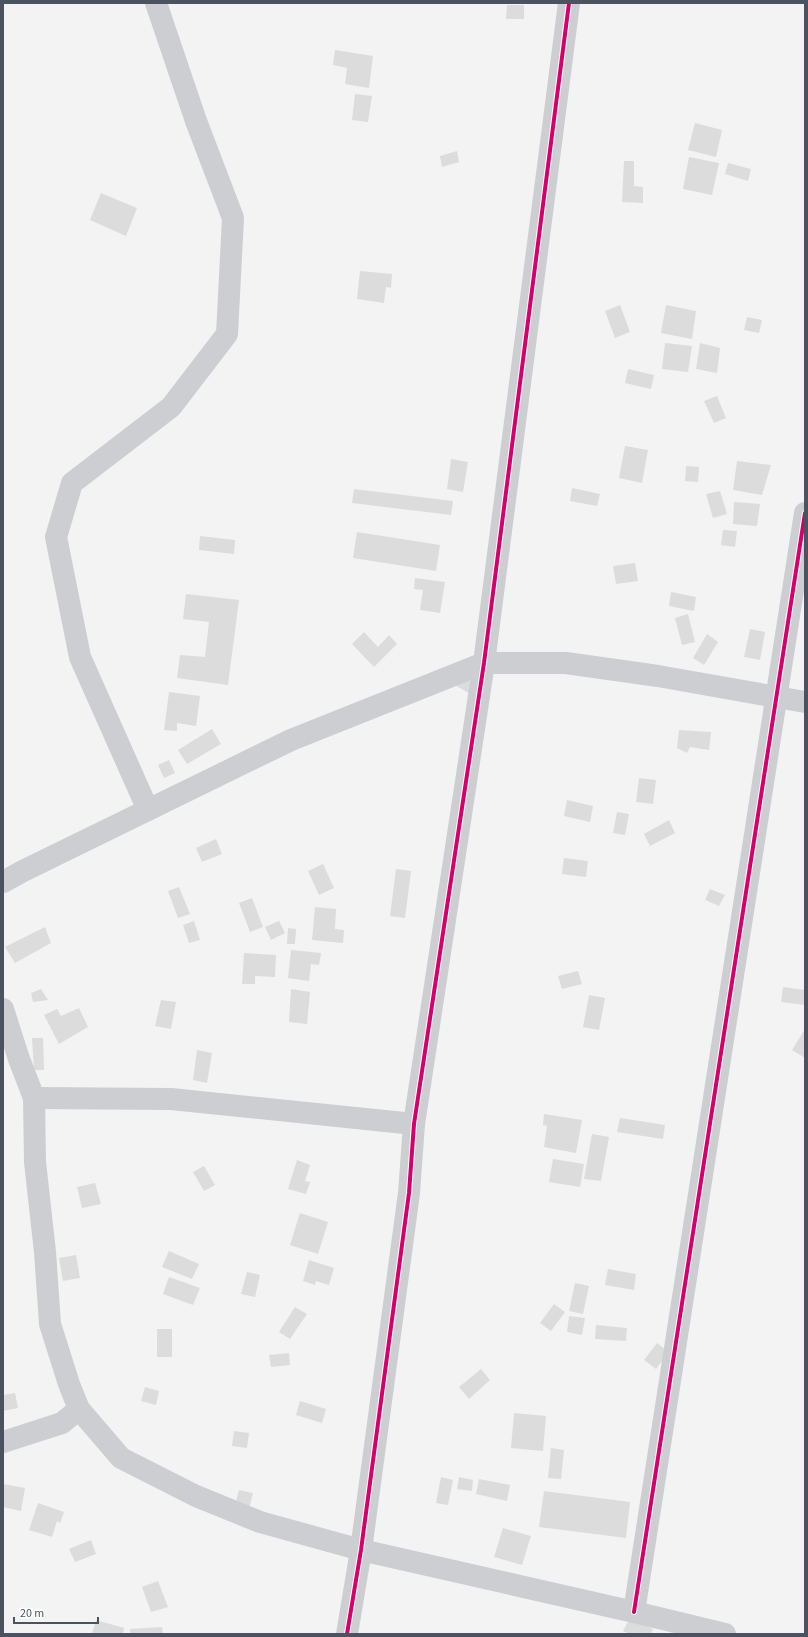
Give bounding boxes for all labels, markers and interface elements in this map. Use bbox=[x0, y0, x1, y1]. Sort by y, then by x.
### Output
scale bar bbox=[14, 1599, 98, 1625]
text: 20 m bbox=[20, 1605, 44, 1622]

